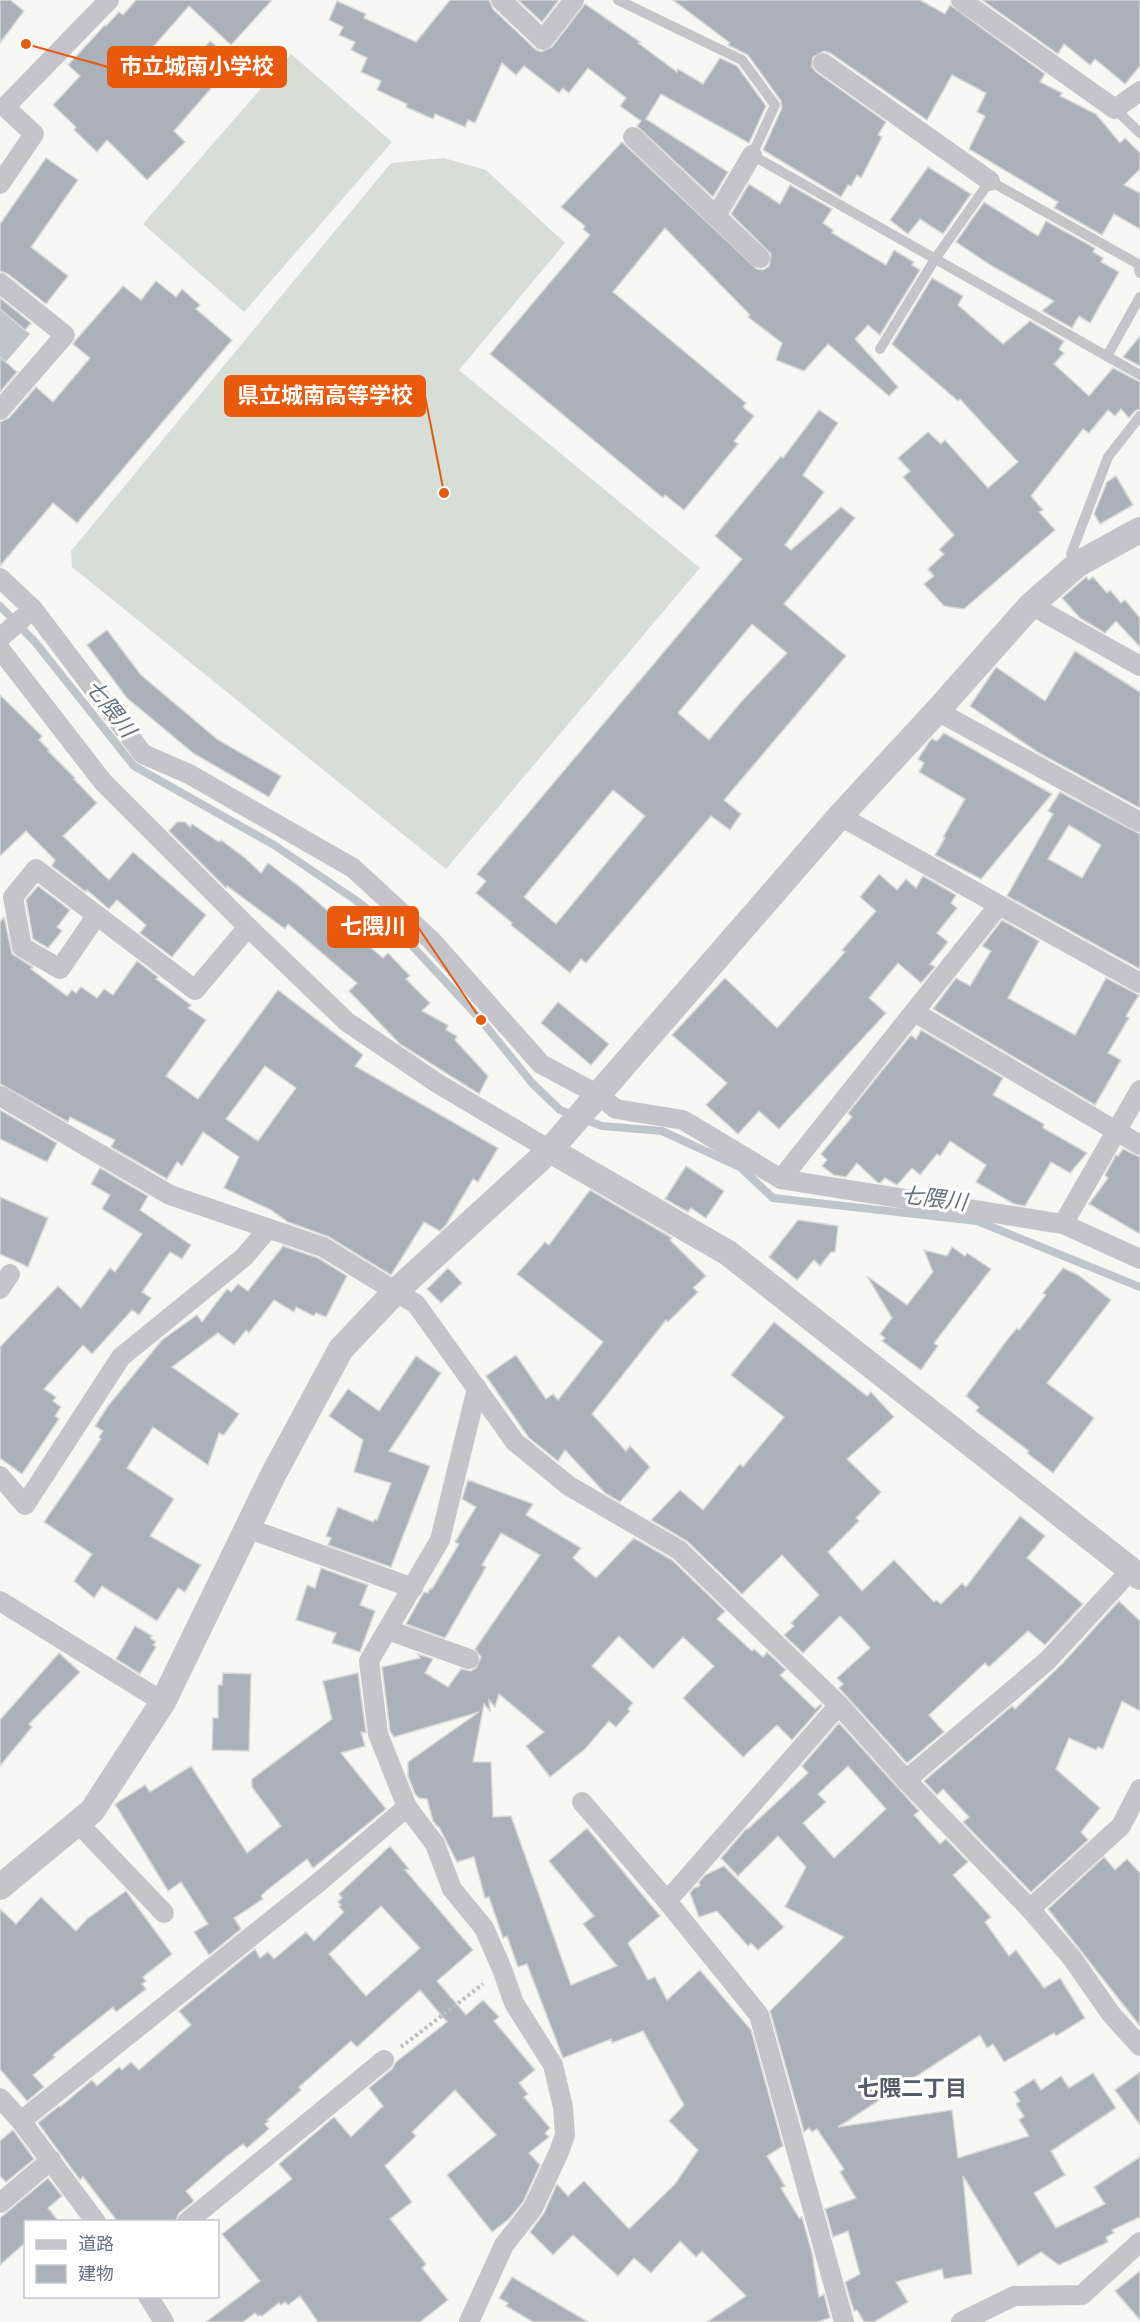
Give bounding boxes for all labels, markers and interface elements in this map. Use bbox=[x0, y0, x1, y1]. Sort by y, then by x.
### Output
callout: 市立城南小学校 bbox=[108, 47, 286, 87]
text: 市立城南小学校 bbox=[120, 52, 274, 80]
callout: 県立城南高等学校 bbox=[225, 376, 425, 416]
text: 県立城南高等学校 bbox=[237, 381, 413, 409]
water label: 七隈川 bbox=[80, 673, 144, 744]
callout: 七隈川 bbox=[328, 907, 418, 947]
text: 七隈川 bbox=[340, 912, 406, 940]
water label: 七隈川 bbox=[900, 1180, 970, 1216]
district label: 七隈二丁目 bbox=[857, 2074, 967, 2102]
legend bbox=[24, 2220, 219, 2298]
text: 道路 bbox=[78, 2232, 114, 2255]
text: 建物 bbox=[78, 2262, 114, 2285]

